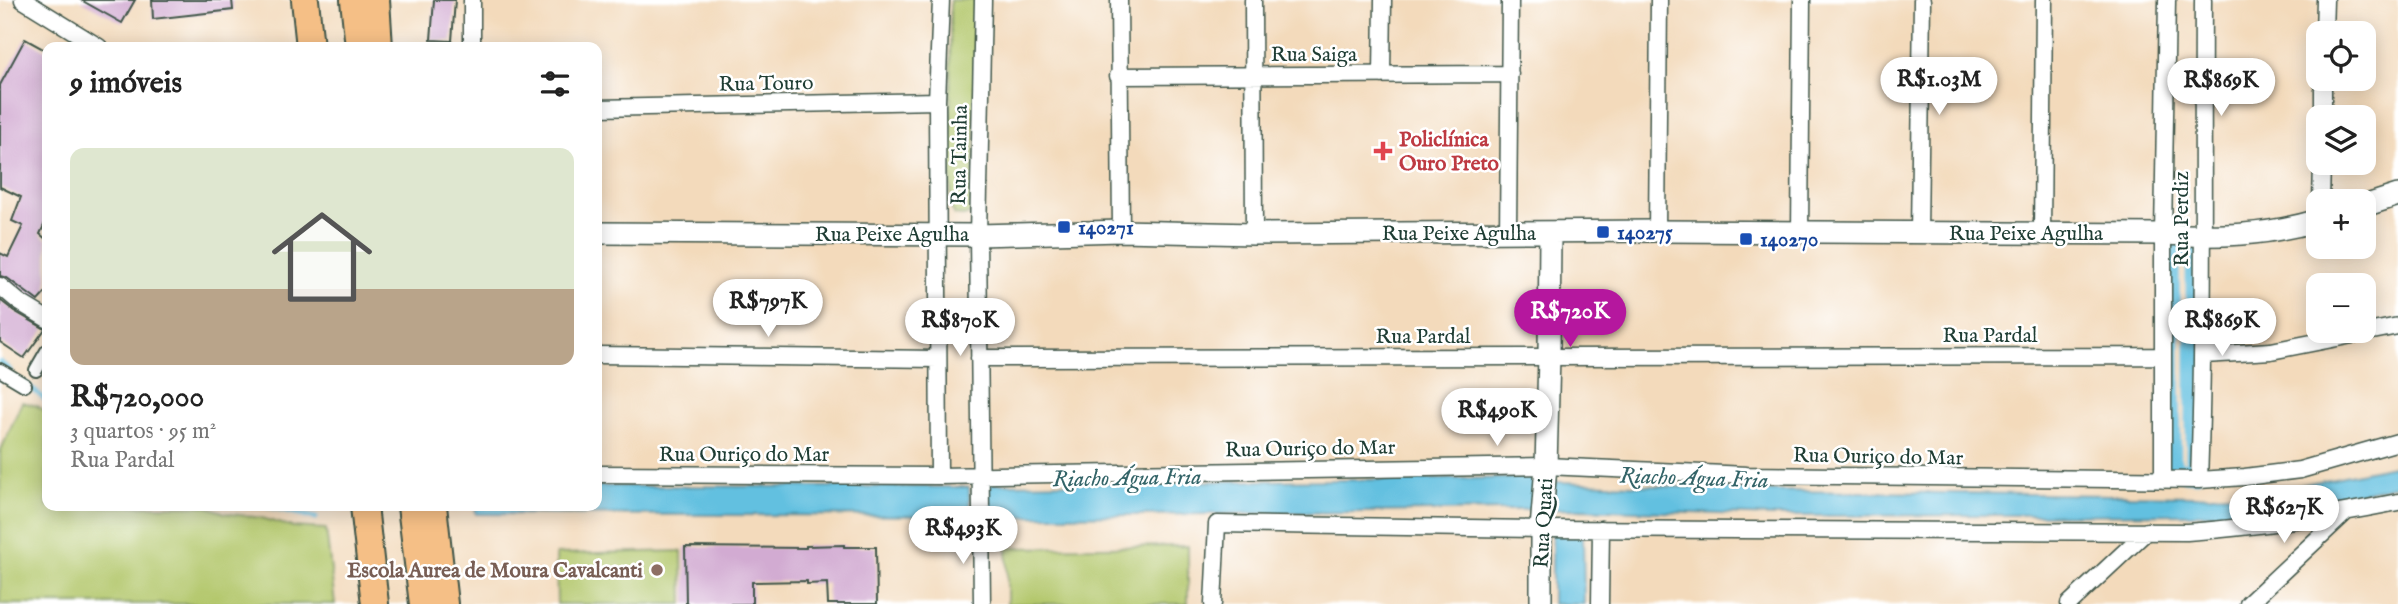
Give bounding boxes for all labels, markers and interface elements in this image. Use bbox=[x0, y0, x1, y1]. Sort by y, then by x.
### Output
map controls bbox=[2306, 21, 2376, 343]
button: locate bbox=[2306, 21, 2376, 91]
street label: Rua Saiga bbox=[1271, 42, 1358, 69]
pin: R$1.03M bbox=[1874, 58, 2004, 117]
pin: R$869K bbox=[2164, 58, 2278, 118]
text: 9 imóveis bbox=[70, 65, 182, 103]
icon: filters bbox=[536, 65, 574, 103]
text: R$1.03M bbox=[1896, 65, 1982, 94]
text: R$869K bbox=[2183, 66, 2259, 95]
street label: Rua Touro bbox=[718, 70, 814, 99]
street label: Rua Tainha bbox=[946, 104, 975, 205]
button: layers bbox=[2306, 105, 2376, 175]
place label: Policlínica Ouro Preto bbox=[1399, 127, 1500, 178]
marker: Policlínica Ouro Preto bbox=[1373, 141, 1393, 161]
street label: Rua Perdiz bbox=[2169, 171, 2196, 267]
button: + bbox=[2306, 189, 2376, 259]
icon: home bbox=[259, 194, 385, 320]
place label: 140271 bbox=[1078, 215, 1134, 242]
marker: 140271 bbox=[1056, 219, 1072, 235]
place label: 140275 bbox=[1617, 220, 1673, 247]
street label: Rua Peixe Agulha bbox=[1382, 221, 1537, 248]
street label: Rua Peixe Agulha bbox=[1949, 221, 2104, 248]
street label: Rua Peixe Agulha bbox=[815, 222, 970, 249]
marker: 140275 bbox=[1595, 224, 1611, 240]
place label: 140270 bbox=[1760, 227, 1818, 254]
marker: 140270 bbox=[1738, 231, 1754, 247]
button: − bbox=[2306, 273, 2376, 343]
pin: R$797K bbox=[711, 280, 825, 339]
text: R$797K bbox=[729, 287, 807, 316]
pin: R$720K bbox=[1513, 290, 1627, 349]
text: R$720K bbox=[1530, 297, 1610, 326]
pin: R$870K bbox=[903, 298, 1017, 358]
pin: R$869K bbox=[2165, 298, 2279, 358]
text: R$870K bbox=[921, 306, 999, 335]
text: R$869K bbox=[2184, 306, 2260, 335]
street label: Rua Pardal bbox=[1942, 323, 2038, 350]
street label: Rua Pardal bbox=[1375, 324, 1471, 351]
text: R$720,000 bbox=[70, 379, 204, 417]
pin: R$490K bbox=[1440, 388, 1554, 448]
text: R$490K bbox=[1457, 396, 1537, 425]
text: 3 quartos · 95 m² bbox=[70, 417, 216, 446]
street label: Rua Ouriço do Mar bbox=[1225, 435, 1396, 464]
street label: Rua Ouriço do Mar bbox=[659, 442, 830, 469]
street label: Rua Ouriço do Mar bbox=[1792, 443, 1964, 472]
text: Rua Pardal bbox=[70, 446, 174, 475]
water label: Riacho Água Fria bbox=[1619, 460, 1769, 497]
water label: Riacho Água Fria bbox=[1052, 462, 1202, 495]
street label: Rua Quati bbox=[1529, 477, 1560, 569]
pin: R$627K bbox=[2227, 486, 2341, 545]
text: R$627K bbox=[2245, 493, 2323, 522]
pin: R$493K bbox=[906, 506, 1020, 566]
text: R$493K bbox=[925, 514, 1001, 543]
place label: Escola Aurea de Moura Cavalcanti bbox=[347, 558, 643, 585]
marker: Escola Aurea de Moura Cavalcanti bbox=[649, 562, 665, 578]

